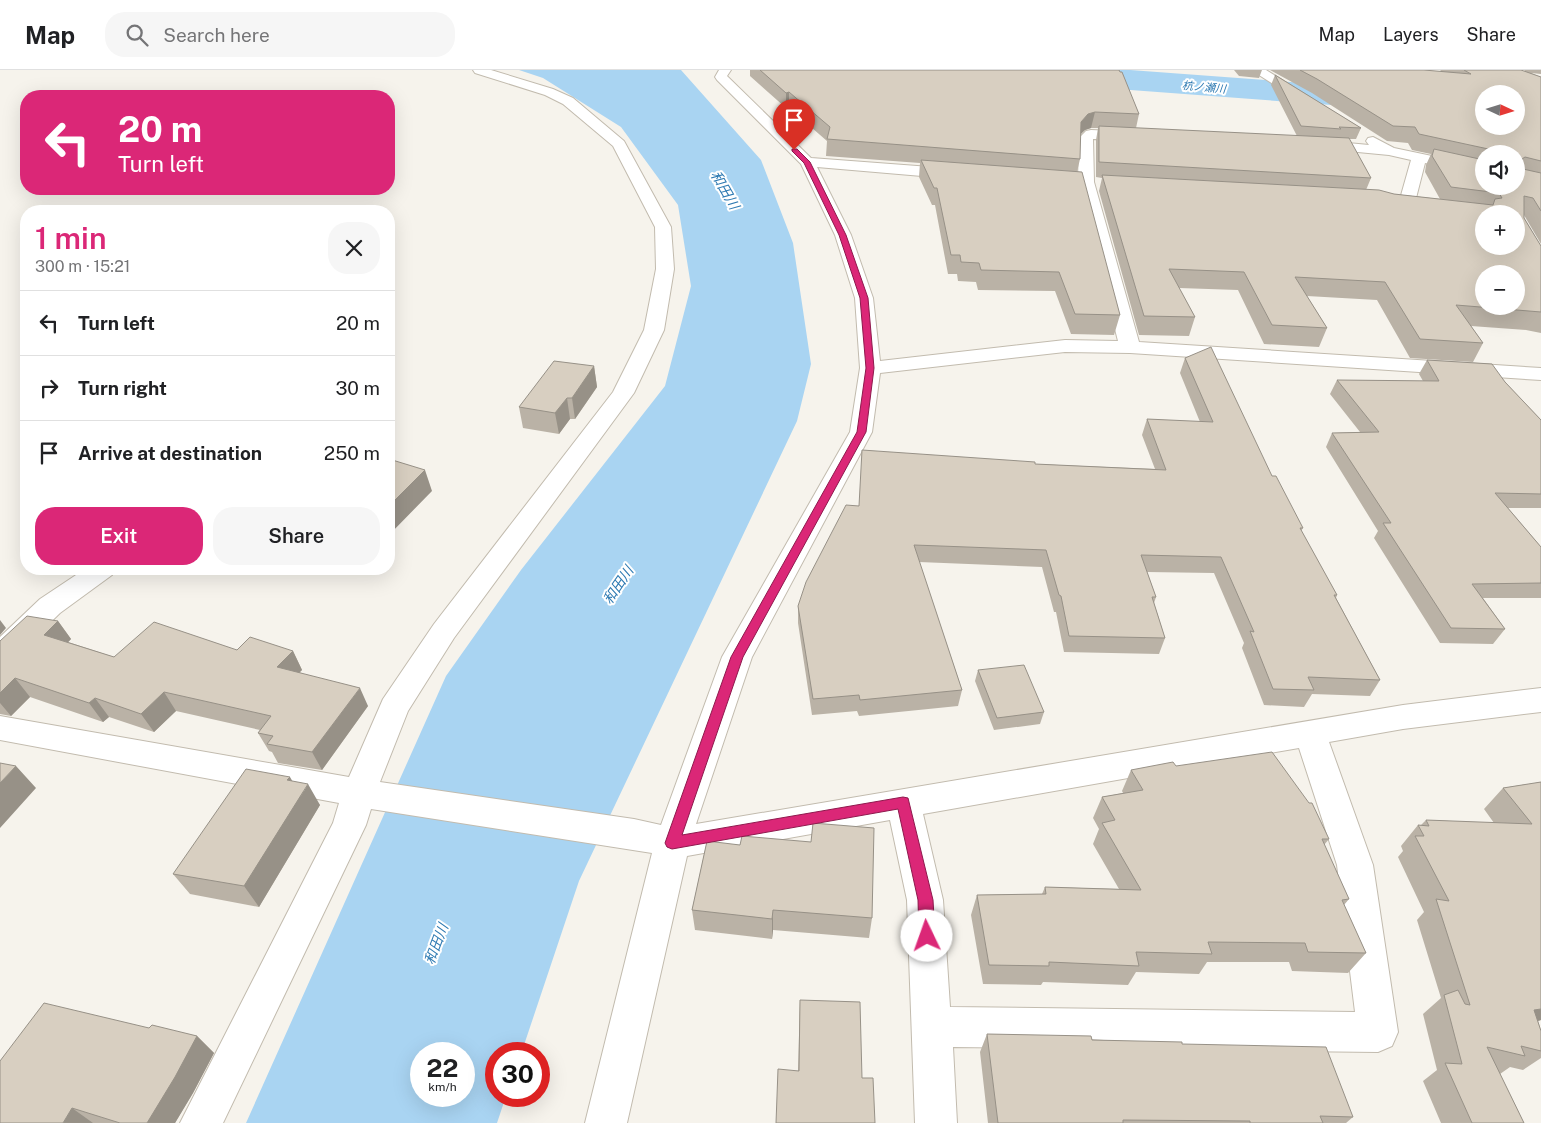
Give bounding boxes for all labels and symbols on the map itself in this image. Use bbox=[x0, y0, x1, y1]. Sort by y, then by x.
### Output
water label: 杭ノ瀬川 bbox=[1182, 79, 1227, 95]
north arrow bbox=[1475, 85, 1525, 135]
pin bbox=[773, 99, 815, 150]
water label: 和田川 bbox=[708, 168, 743, 214]
water label: 和田川 bbox=[600, 561, 637, 607]
position arrow bbox=[900, 909, 952, 961]
water label: 和田川 bbox=[421, 920, 452, 966]
speed limit sign: 30 bbox=[485, 1042, 550, 1107]

